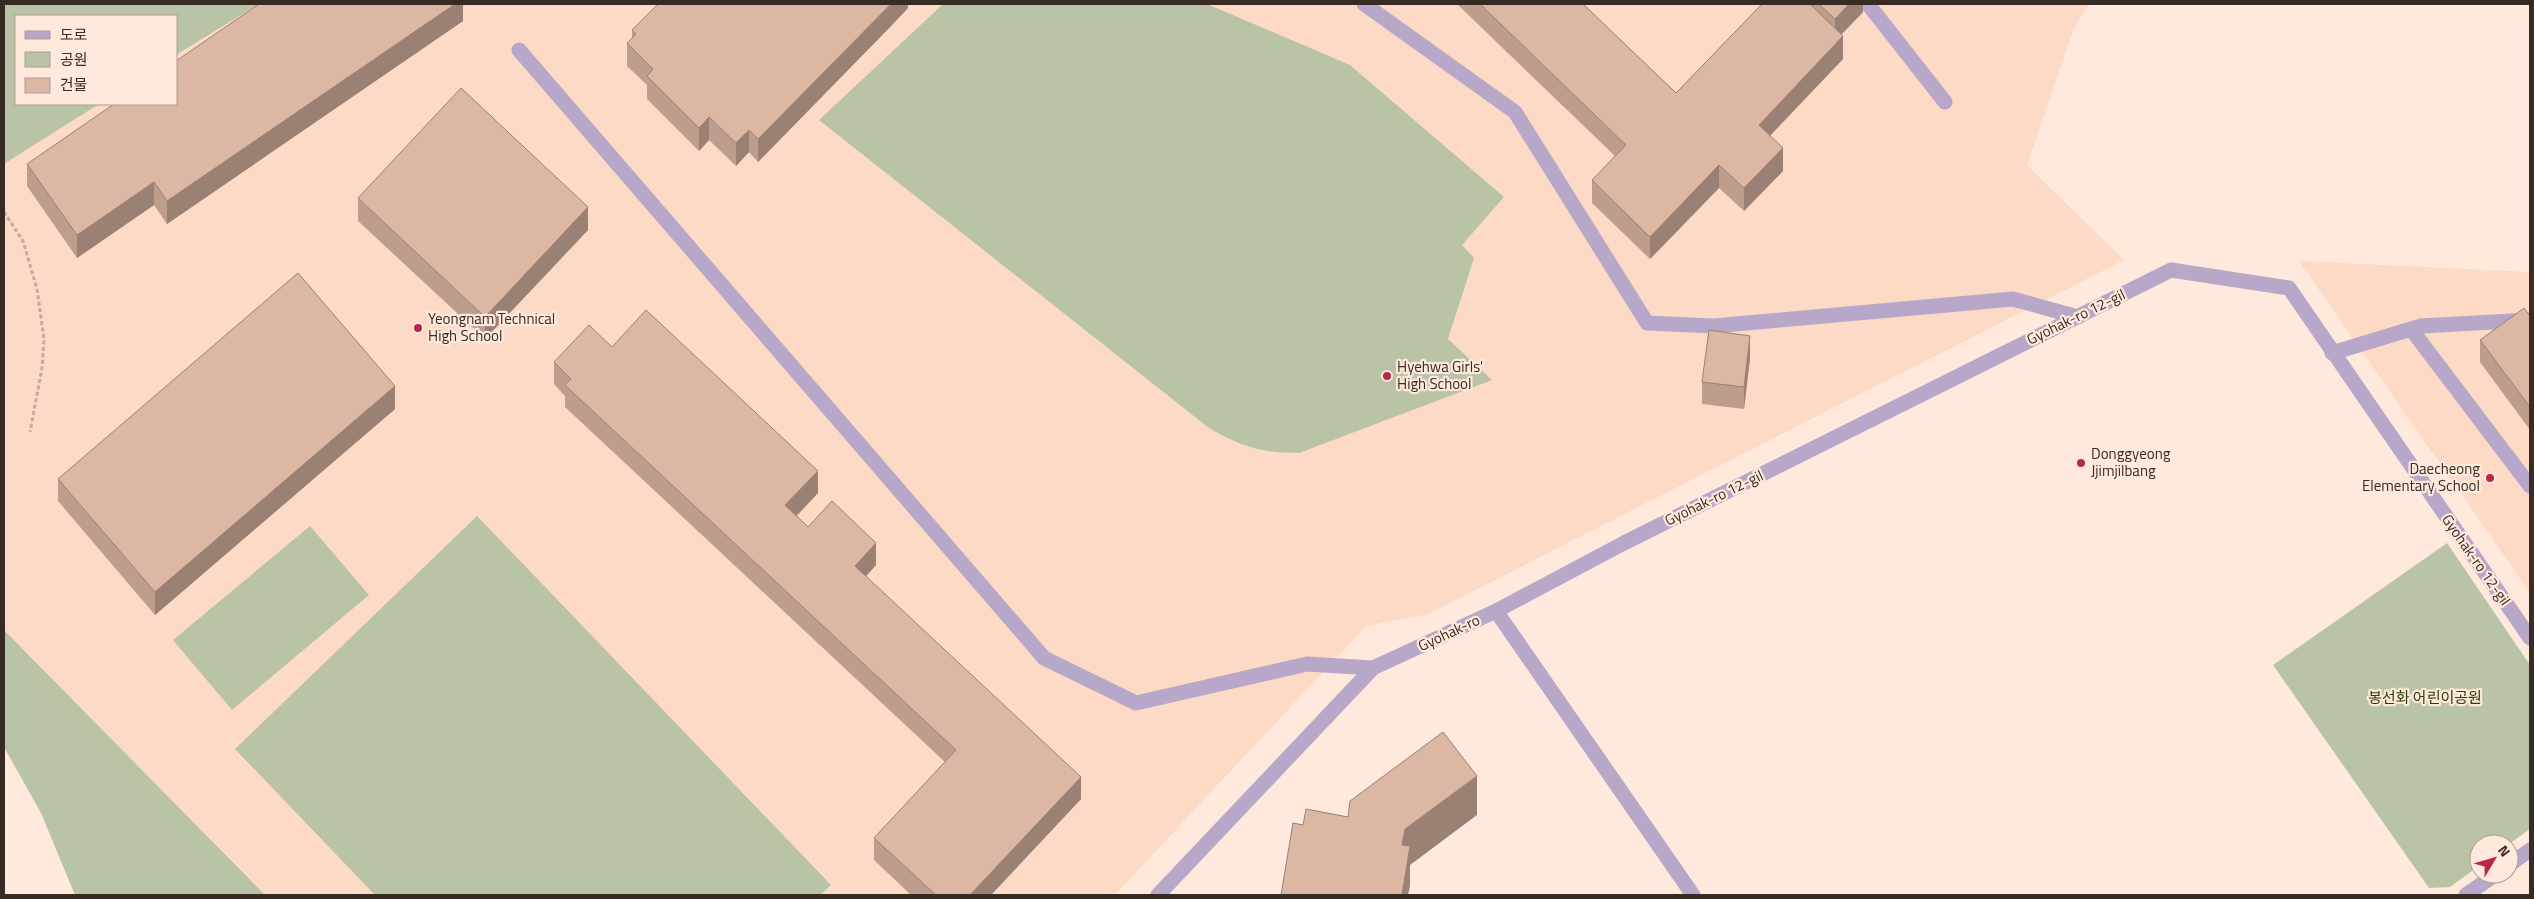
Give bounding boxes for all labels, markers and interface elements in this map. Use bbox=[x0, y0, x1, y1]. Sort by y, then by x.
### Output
legend bbox=[15, 15, 178, 105]
text: 도로 bbox=[60, 23, 88, 46]
text: 공원 bbox=[60, 48, 88, 71]
text: 건물 bbox=[60, 73, 88, 96]
street label: Gyohak-ro 12-gil bbox=[2023, 283, 2129, 350]
place label: Yeongnam Technical High School bbox=[428, 307, 555, 347]
marker: Yeongnam Technical High School bbox=[412, 322, 424, 334]
place label: Hyehwa Girls' High School bbox=[1397, 355, 1483, 395]
marker: Hyehwa Girls' High School bbox=[1381, 370, 1393, 382]
place label: Donggyeong Jjimjilbang bbox=[2091, 442, 2171, 482]
marker: Donggyeong Jjimjilbang bbox=[2075, 457, 2087, 469]
place label: Daecheong Elementary School bbox=[2362, 457, 2480, 497]
street label: Gyohak-ro 12-gil bbox=[1661, 464, 1767, 531]
marker: Daecheong Elementary School bbox=[2484, 472, 2496, 484]
street label: Gyohak-ro 12-gil bbox=[2436, 509, 2517, 610]
street label: Gyohak-ro bbox=[1414, 608, 1484, 657]
park label: 봉선화 어린이공원 bbox=[2368, 686, 2482, 709]
north arrow bbox=[2469, 834, 2519, 884]
text: N bbox=[2493, 840, 2516, 861]

